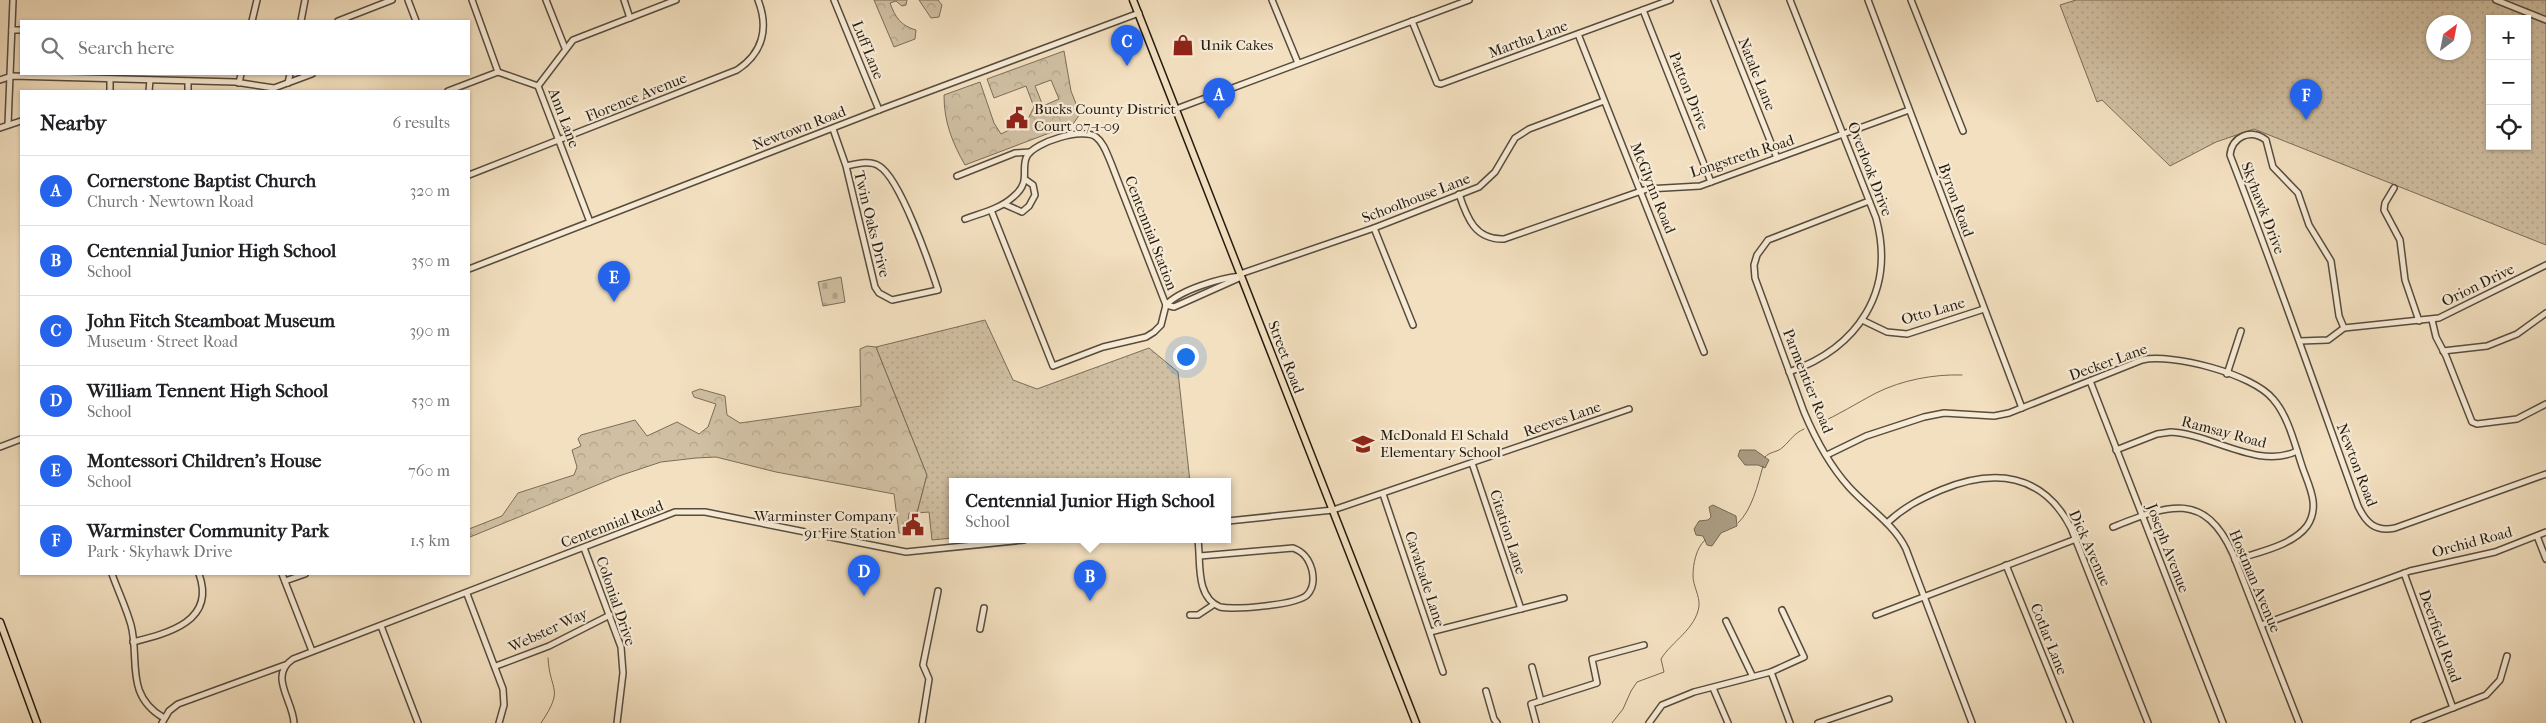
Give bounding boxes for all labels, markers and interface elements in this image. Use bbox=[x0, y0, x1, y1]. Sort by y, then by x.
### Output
north arrow bbox=[2426, 15, 2471, 60]
map controls bbox=[2486, 15, 2531, 150]
button: + bbox=[2486, 15, 2531, 60]
street label: Martha Lane bbox=[1486, 16, 1571, 62]
street label: Luff Lane bbox=[848, 18, 888, 82]
search box bbox=[20, 20, 470, 75]
pin: C bbox=[1111, 25, 1143, 66]
shop icon: Unik Cakes bbox=[1170, 32, 1196, 58]
icon: search bbox=[38, 34, 66, 62]
street label: Natale Lane bbox=[1734, 35, 1780, 114]
place label: Unik Cakes bbox=[1200, 36, 1274, 54]
text: Search here bbox=[78, 37, 174, 59]
street label: Patton Drive bbox=[1665, 49, 1713, 133]
button: − bbox=[2486, 60, 2531, 105]
street label: Florence Avenue bbox=[583, 68, 690, 126]
pin: A bbox=[1203, 78, 1235, 119]
pin: F bbox=[2290, 79, 2322, 120]
street label: Ann Lane bbox=[544, 85, 584, 151]
place label: Bucks County District Court 07-1-09 bbox=[1034, 100, 1176, 135]
street label: Newtown Road bbox=[750, 102, 849, 154]
public building icon: Bucks County District Court 07-1-09 bbox=[1004, 105, 1030, 131]
button: locate bbox=[2486, 105, 2531, 150]
text: Nearby bbox=[40, 111, 106, 135]
text: 6 results bbox=[392, 113, 450, 132]
street label: Overlook Drive bbox=[1844, 119, 1896, 219]
street label: Longstreth Road bbox=[1688, 130, 1797, 181]
street label: McGlynn Road bbox=[1627, 140, 1680, 237]
street label: Skyhawk Drive bbox=[2237, 159, 2289, 257]
street label: Byron Road bbox=[1934, 161, 1978, 240]
street label: Twin Oaks Drive bbox=[850, 169, 894, 280]
street label: Schoolhouse Lane bbox=[1359, 169, 1473, 227]
text: Cornerstone Baptist Church bbox=[87, 170, 316, 192]
street label: Centennial Station bbox=[1121, 173, 1181, 293]
text: A bbox=[51, 181, 61, 200]
text: 320 m bbox=[410, 181, 450, 200]
text: Church · Newtown Road bbox=[87, 192, 254, 211]
text: Centennial Junior High School bbox=[87, 240, 336, 262]
text: B bbox=[51, 251, 61, 270]
text: 350 m bbox=[411, 251, 450, 270]
street label: Orion Drive bbox=[2439, 259, 2518, 310]
pin: E bbox=[598, 261, 630, 302]
text: School bbox=[87, 262, 132, 281]
street label: Otto Lane bbox=[1899, 293, 1968, 329]
text: John Fitch Steamboat Museum bbox=[87, 310, 335, 332]
street label: Street Road bbox=[1264, 318, 1308, 397]
text: C bbox=[51, 321, 61, 340]
text: 390 m bbox=[409, 321, 450, 340]
street label: Parmentier Road bbox=[1779, 326, 1837, 436]
text: Museum · Street Road bbox=[87, 332, 238, 351]
street label: Decker Lane bbox=[2066, 339, 2150, 384]
your location bbox=[1173, 344, 1199, 370]
text: William Tennent High School bbox=[87, 380, 328, 402]
text: D bbox=[50, 391, 62, 410]
text: 530 m bbox=[411, 391, 450, 410]
street label: Reeves Lane bbox=[1521, 397, 1604, 441]
text: School bbox=[87, 402, 132, 421]
street label: Ramsay Road bbox=[2179, 412, 2269, 452]
street label: Newton Road bbox=[2333, 421, 2381, 510]
place label: McDonald El Schald Elementary School bbox=[1380, 426, 1509, 461]
school or university icon: McDonald El Schald Elementary School bbox=[1350, 431, 1376, 457]
text: Montessori Children's House bbox=[87, 450, 321, 472]
text: E bbox=[51, 461, 61, 480]
text: 760 m bbox=[408, 461, 450, 480]
text: School bbox=[87, 472, 132, 491]
popup bbox=[949, 478, 1231, 543]
street label: Citation Lane bbox=[1486, 487, 1530, 577]
text: Centennial Junior High School bbox=[965, 490, 1215, 512]
street label: Centennial Road bbox=[558, 496, 667, 552]
street label: Joseph Avenue bbox=[2142, 500, 2193, 596]
place label: Warminster Company 91 Fire Station bbox=[753, 507, 897, 542]
street label: Dick Avenue bbox=[2065, 507, 2115, 590]
public building icon: Warminster Company 91 Fire Station bbox=[900, 512, 926, 538]
text: School bbox=[965, 512, 1010, 531]
text: Warminster Community Park bbox=[87, 520, 329, 542]
street label: Orchid Road bbox=[2430, 522, 2515, 561]
street label: Hostman Avenue bbox=[2225, 527, 2285, 636]
street label: Cavalcade Lane bbox=[1401, 529, 1449, 630]
text: F bbox=[52, 531, 60, 550]
text: 1.5 km bbox=[410, 531, 450, 550]
text: Park · Skyhawk Drive bbox=[87, 542, 232, 561]
street label: Colonial Drive bbox=[592, 554, 640, 649]
pin: D bbox=[848, 555, 880, 596]
pin: B bbox=[1074, 560, 1106, 601]
street label: Deerfield Road bbox=[2415, 587, 2465, 686]
street label: Cotlar Lane bbox=[2026, 601, 2072, 678]
street label: Webster Way bbox=[505, 603, 591, 657]

